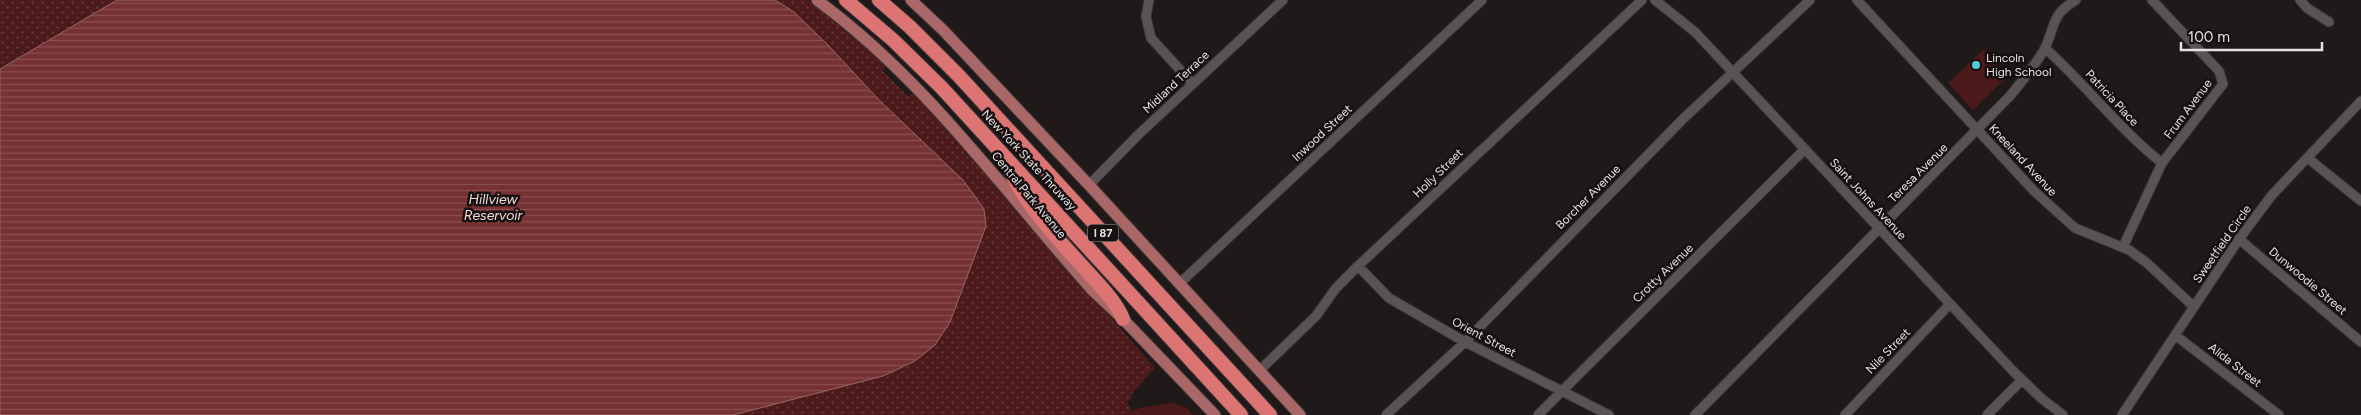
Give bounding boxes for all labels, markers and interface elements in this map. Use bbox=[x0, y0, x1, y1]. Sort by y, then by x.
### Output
scale bar bbox=[2181, 20, 2322, 52]
text: 100 m bbox=[2188, 28, 2230, 46]
street label: Midland Terrace bbox=[1140, 48, 1212, 116]
place label: Lincoln High School bbox=[1986, 51, 2052, 79]
marker: Lincoln High School bbox=[1970, 59, 1982, 71]
street label: Patricia Place bbox=[2083, 67, 2142, 129]
street label: Frum Avenue bbox=[2161, 76, 2215, 142]
street label: Inwood Street bbox=[1289, 101, 1355, 164]
street label: New York State Thruway bbox=[979, 107, 1080, 214]
street label: Kneeland Avenue bbox=[1986, 121, 2060, 199]
street label: Teresa Avenue bbox=[1885, 140, 1951, 206]
street label: Holly Street bbox=[1410, 145, 1466, 200]
street label: Central Park Avenue bbox=[989, 149, 1070, 241]
street label: Saint Johns Avenue bbox=[1827, 155, 1910, 243]
street label: Borcher Avenue bbox=[1553, 161, 1624, 232]
water label: Hillview Reservoir bbox=[464, 191, 524, 224]
street label: Sweetfield Circle bbox=[2190, 202, 2254, 286]
road number: I 87 bbox=[1088, 224, 1118, 242]
street label: Crotty Avenue bbox=[1630, 240, 1696, 305]
street label: Dunwoodie Street bbox=[2266, 244, 2350, 318]
street label: Orient Street bbox=[1450, 314, 1519, 360]
street label: Nile Street bbox=[1863, 325, 1913, 377]
street label: Alida Street bbox=[2206, 340, 2265, 390]

